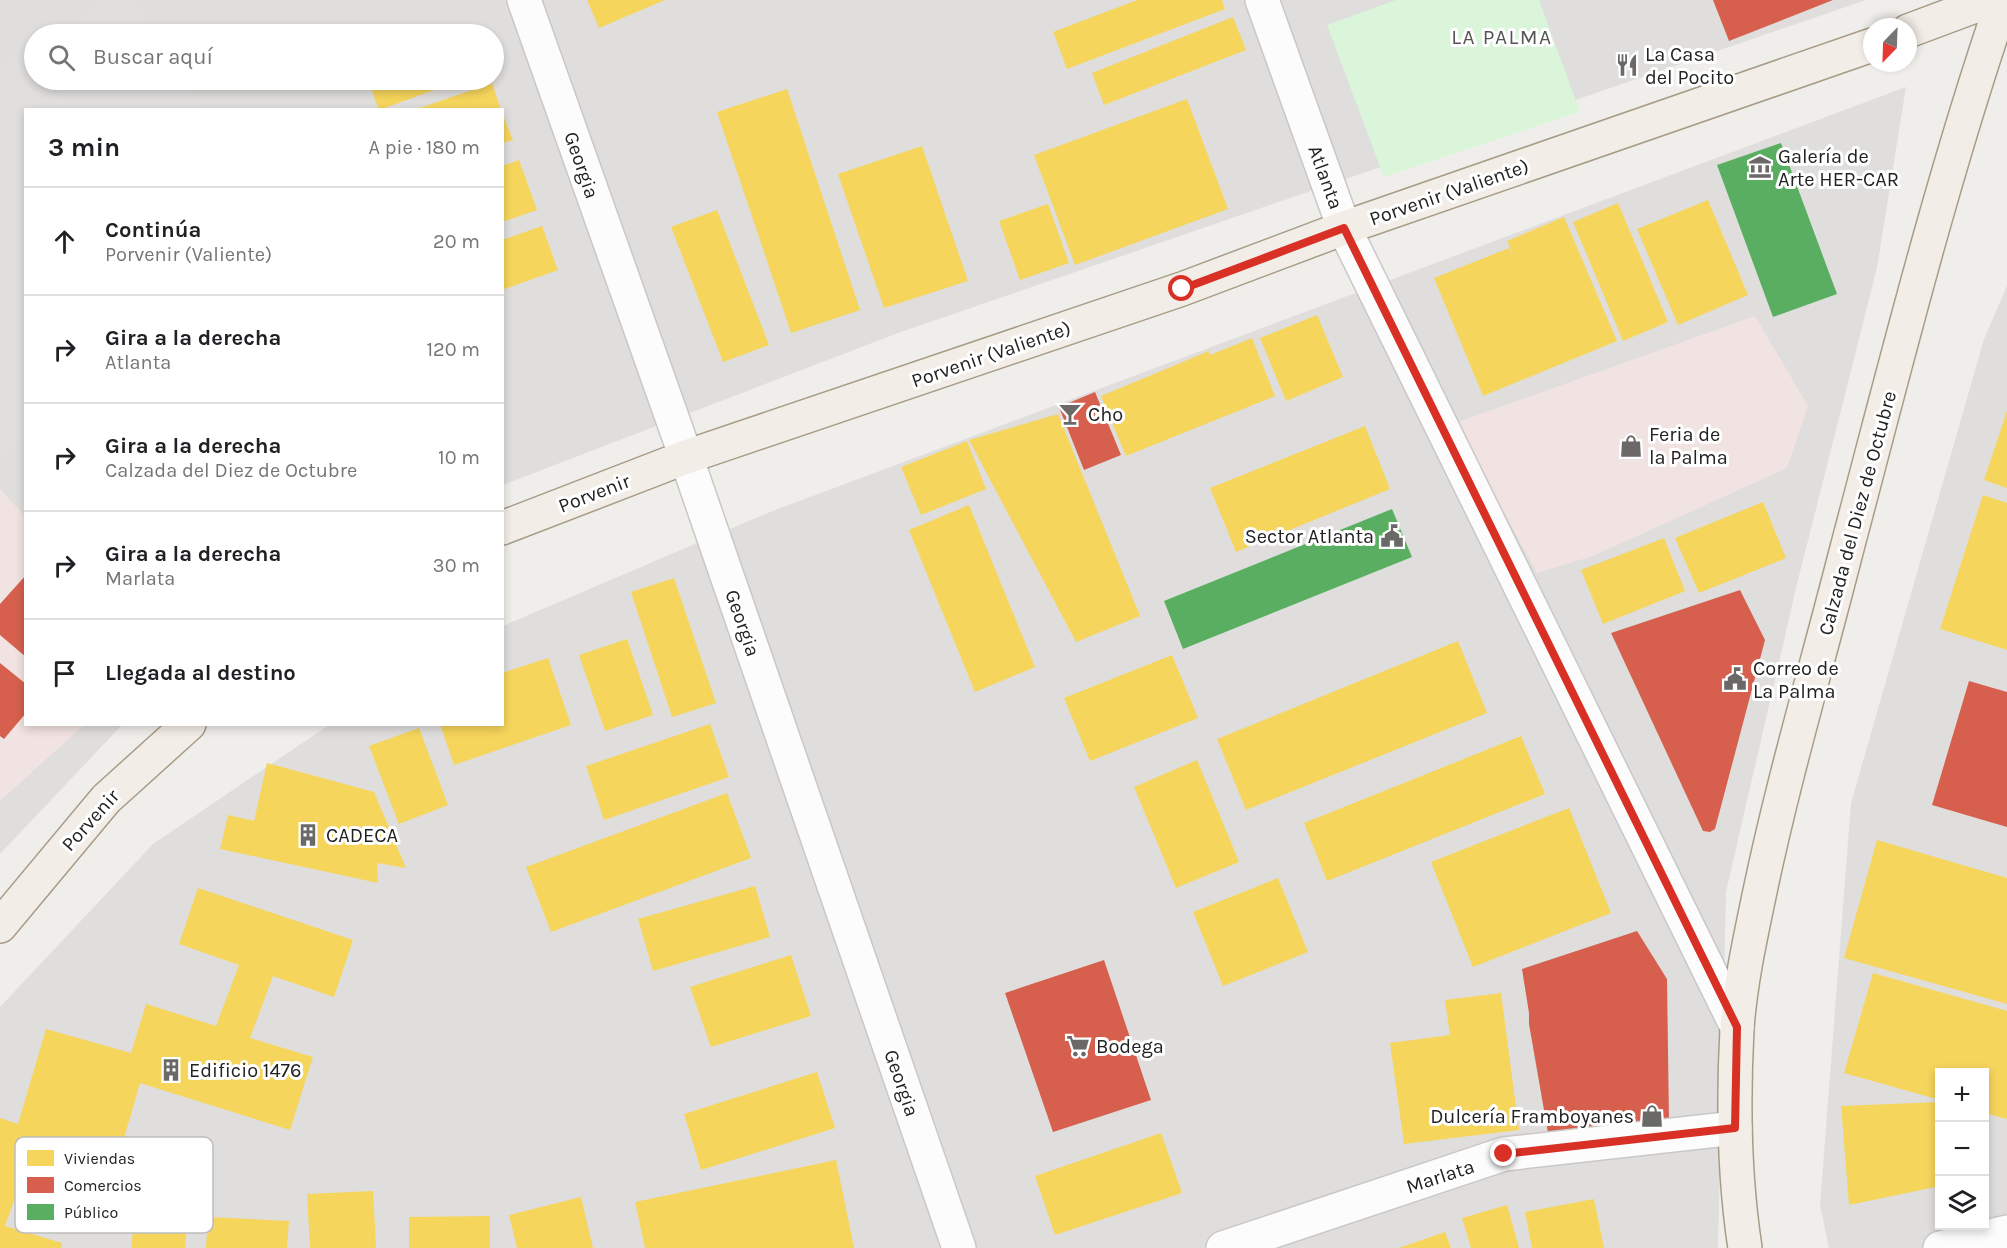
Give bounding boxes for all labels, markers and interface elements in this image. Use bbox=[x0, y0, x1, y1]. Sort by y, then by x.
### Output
north arrow bbox=[1863, 18, 1917, 72]
search box bbox=[24, 24, 504, 90]
district label: LA PALMA bbox=[1451, 25, 1553, 49]
icon: search bbox=[45, 41, 78, 74]
place label: La Casa del Pocito bbox=[1645, 43, 1734, 89]
text: Buscar aquí bbox=[93, 44, 213, 70]
restaurant icon: La Casa del Pocito bbox=[1614, 52, 1640, 78]
street label: Georgia bbox=[559, 129, 604, 202]
text: 3 min bbox=[48, 132, 120, 163]
text: A pie · 180 m bbox=[369, 136, 480, 159]
street label: Atlanta bbox=[1303, 142, 1348, 212]
place label: Galería de Arte HER-CAR bbox=[1778, 145, 1899, 191]
street label: Porvenir (Valiente) bbox=[1366, 154, 1532, 231]
museum icon: Galería de Arte HER-CAR bbox=[1747, 154, 1773, 180]
text: Continúa bbox=[105, 217, 201, 243]
icon: ahead bbox=[48, 225, 81, 258]
text: 20 m bbox=[433, 230, 480, 253]
text: Porvenir (Valiente) bbox=[105, 243, 272, 266]
route start bbox=[1168, 275, 1194, 301]
street label: Porvenir (Valiente) bbox=[908, 316, 1074, 393]
text: Gira a la derecha bbox=[105, 325, 281, 351]
icon: right bbox=[48, 333, 81, 366]
text: 120 m bbox=[426, 338, 480, 361]
text: Atlanta bbox=[105, 351, 171, 374]
street label: Calzada del Diez de Octubre bbox=[1814, 388, 1901, 638]
bar icon: Cho bbox=[1057, 401, 1083, 427]
place label: Cho bbox=[1088, 403, 1123, 426]
place label: Feria de la Palma bbox=[1649, 423, 1728, 469]
text: Gira a la derecha bbox=[105, 433, 281, 459]
shop icon: Feria de la Palma bbox=[1618, 433, 1644, 459]
icon: right bbox=[48, 441, 81, 474]
text: 10 m bbox=[438, 446, 480, 469]
text: Calzada del Diez de Octubre bbox=[105, 459, 357, 482]
street label: Porvenir bbox=[555, 469, 634, 518]
public building icon: Sector Atlanta bbox=[1379, 523, 1405, 549]
place label: Sector Atlanta bbox=[1245, 525, 1374, 548]
text: Gira a la derecha bbox=[105, 541, 281, 567]
icon: right bbox=[48, 549, 81, 582]
text: 30 m bbox=[433, 554, 480, 577]
text: Marlata bbox=[105, 567, 175, 590]
street label: Georgia bbox=[720, 587, 765, 660]
icon: arrive bbox=[48, 657, 81, 690]
place label: Correo de La Palma bbox=[1753, 657, 1839, 703]
text: Llegada al destino bbox=[105, 660, 296, 686]
public building icon: Correo de La Palma bbox=[1722, 666, 1748, 692]
street label: Porvenir bbox=[57, 784, 124, 856]
building icon: CADECA bbox=[295, 822, 321, 848]
place label: CADECA bbox=[326, 824, 398, 847]
supermarket icon: Bodega bbox=[1065, 1033, 1091, 1059]
place label: Bodega bbox=[1096, 1035, 1164, 1058]
street label: Georgia bbox=[879, 1047, 924, 1120]
building icon: Edificio 1476 bbox=[158, 1057, 184, 1083]
place label: Edificio 1476 bbox=[189, 1059, 301, 1082]
map controls bbox=[1935, 1068, 1989, 1230]
button: + bbox=[1935, 1068, 1989, 1122]
shop icon: Dulcería Framboyanes bbox=[1639, 1103, 1665, 1129]
place label: Dulcería Framboyanes bbox=[1430, 1105, 1634, 1128]
button: − bbox=[1935, 1122, 1989, 1176]
legend bbox=[15, 1137, 213, 1233]
route end bbox=[1490, 1140, 1516, 1166]
text: Viviendas bbox=[64, 1149, 135, 1168]
street label: Marlata bbox=[1403, 1155, 1477, 1198]
text: Comercios bbox=[64, 1176, 142, 1195]
button: layers bbox=[1935, 1176, 1989, 1230]
text: Público bbox=[64, 1203, 118, 1222]

